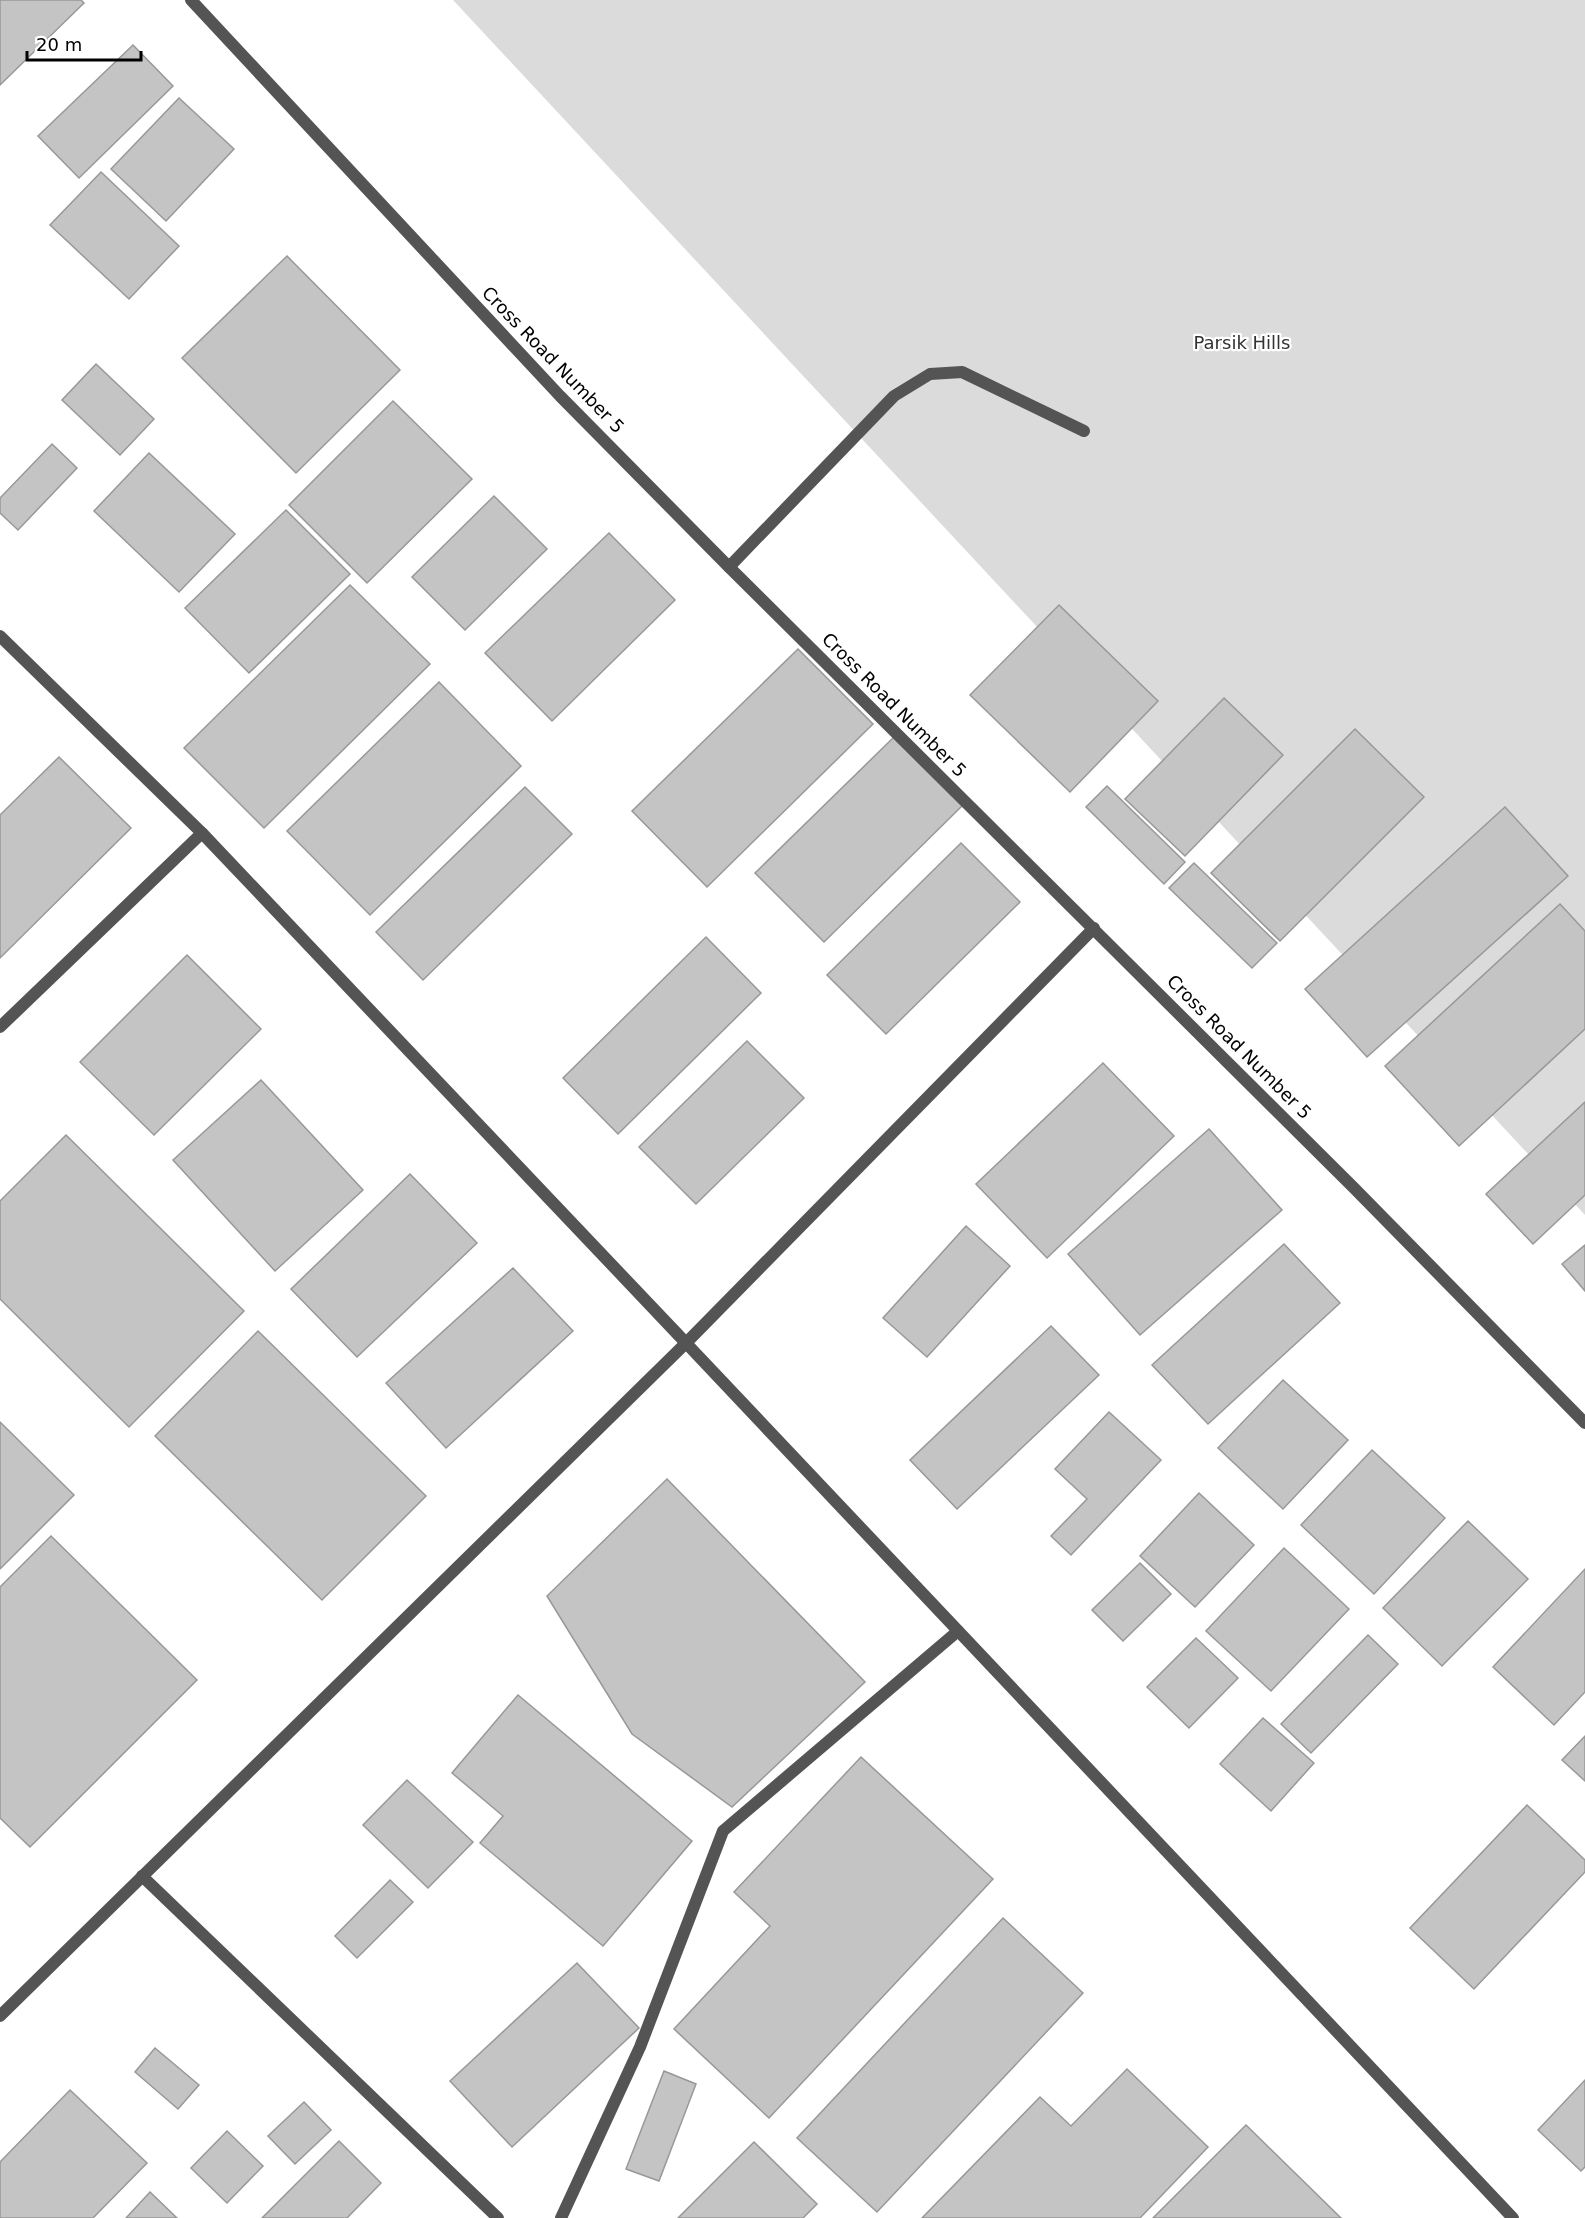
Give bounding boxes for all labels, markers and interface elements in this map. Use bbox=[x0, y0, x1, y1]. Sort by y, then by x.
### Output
scale bar bbox=[27, 24, 141, 62]
text: 20 m bbox=[36, 34, 82, 55]
street label: Cross Road Number 5 bbox=[478, 282, 629, 437]
park label: Parsik Hills bbox=[1194, 332, 1290, 353]
street label: Cross Road Number 5 bbox=[818, 628, 971, 781]
street label: Cross Road Number 5 bbox=[1163, 970, 1316, 1123]

